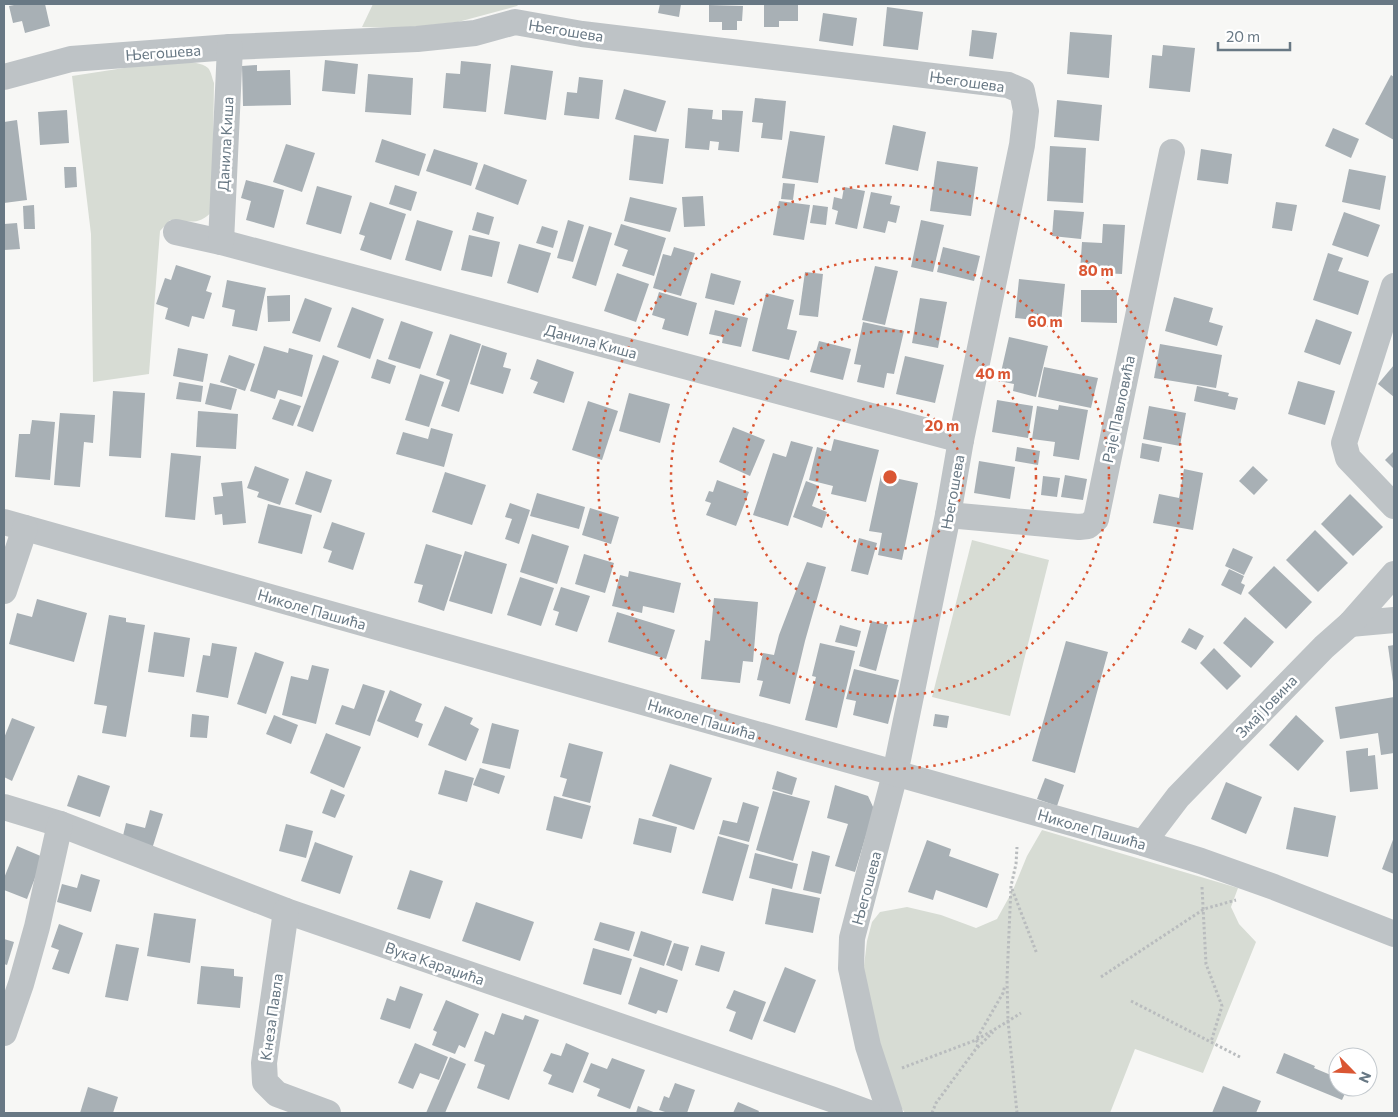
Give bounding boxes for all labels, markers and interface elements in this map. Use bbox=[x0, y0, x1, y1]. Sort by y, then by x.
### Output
street label: Његошева bbox=[527, 15, 605, 45]
scale bar bbox=[1218, 20, 1290, 52]
text: 20 m bbox=[1226, 27, 1260, 45]
street label: Његошева bbox=[125, 40, 201, 64]
street label: Његошева bbox=[928, 67, 1006, 95]
street label: Данила Киша bbox=[214, 96, 236, 192]
text: 80 m bbox=[1078, 261, 1114, 279]
text: 60 m bbox=[1027, 312, 1063, 330]
street label: Данила Киша bbox=[543, 320, 639, 362]
street label: Раје Павловића bbox=[1098, 354, 1138, 464]
text: 40 m bbox=[975, 364, 1011, 382]
text: 20 m bbox=[925, 416, 959, 434]
street label: Његошева bbox=[937, 453, 967, 531]
centre of rings bbox=[881, 468, 899, 486]
street label: Николе Пашића bbox=[256, 585, 368, 633]
street label: Змај Јовина bbox=[1232, 671, 1300, 741]
street label: Николе Пашића bbox=[646, 695, 758, 743]
street label: Николе Пашића bbox=[1036, 805, 1148, 853]
street label: Његошева bbox=[848, 849, 884, 927]
street label: Вука Караџића bbox=[383, 938, 487, 988]
street label: Кнеза Павла bbox=[256, 972, 286, 1062]
north arrow bbox=[1328, 1047, 1378, 1097]
text: N bbox=[1355, 1069, 1375, 1086]

